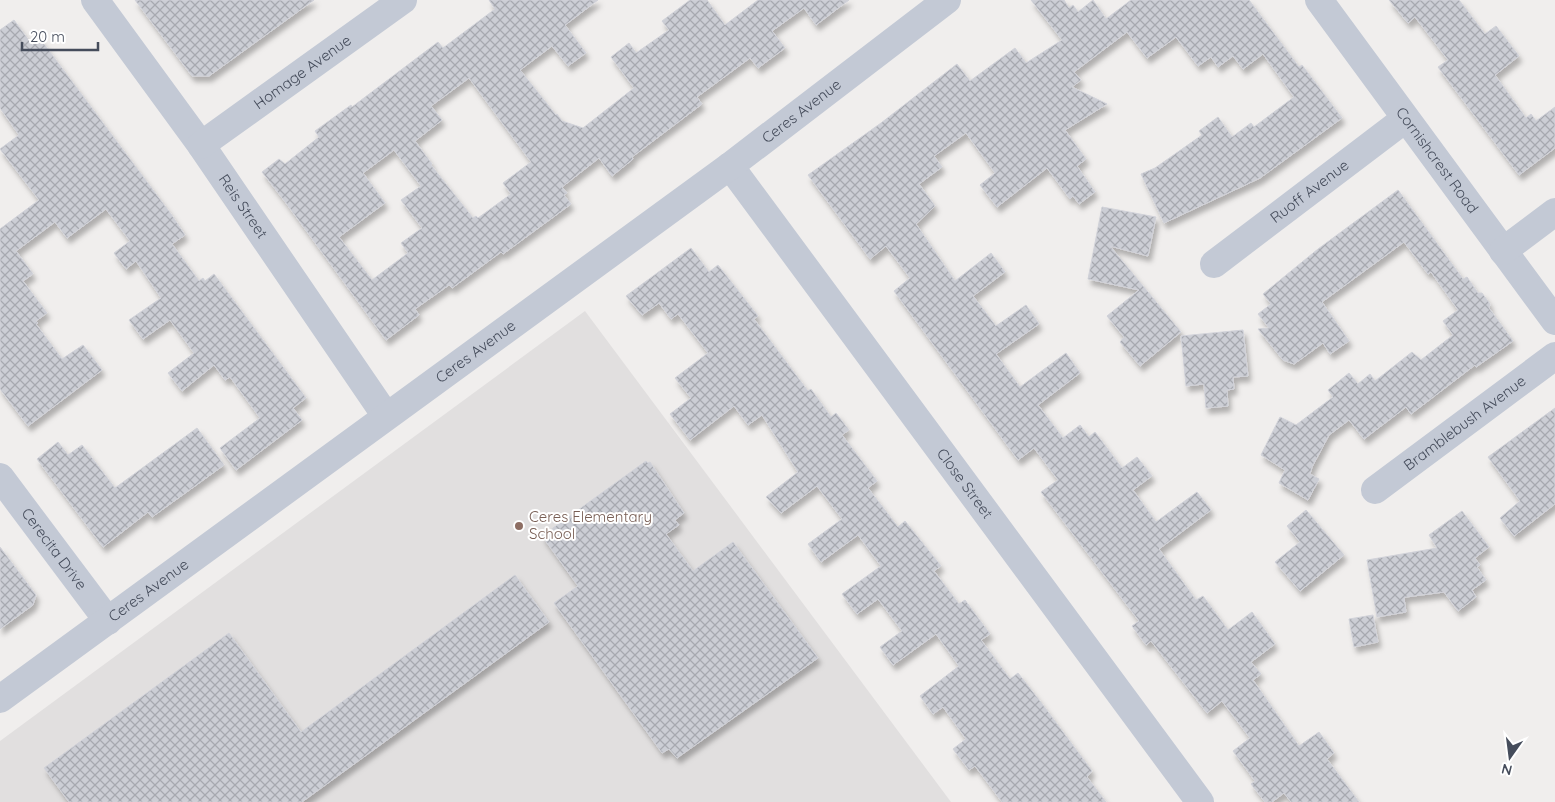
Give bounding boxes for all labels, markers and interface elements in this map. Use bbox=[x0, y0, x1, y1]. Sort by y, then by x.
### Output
scale bar bbox=[22, 20, 99, 52]
text: 20 m bbox=[30, 27, 65, 46]
street label: Homage Avenue bbox=[250, 30, 355, 113]
street label: Ceres Avenue bbox=[758, 75, 845, 147]
street label: Cornishcrest Road bbox=[1392, 103, 1483, 217]
street label: Ruoff Avenue bbox=[1266, 155, 1352, 227]
street label: Reis Street bbox=[215, 170, 272, 242]
street label: Ceres Avenue bbox=[432, 316, 519, 387]
street label: Bramblebush Avenue bbox=[1400, 371, 1529, 474]
street label: Close Street bbox=[933, 444, 997, 522]
street label: Cerecita Drive bbox=[17, 504, 91, 593]
place label: Ceres Elementary School bbox=[529, 507, 652, 543]
marker: Ceres Elementary School bbox=[513, 520, 525, 532]
street label: Ceres Avenue bbox=[104, 554, 192, 626]
north arrow bbox=[1485, 732, 1535, 782]
text: N bbox=[1500, 760, 1514, 780]

